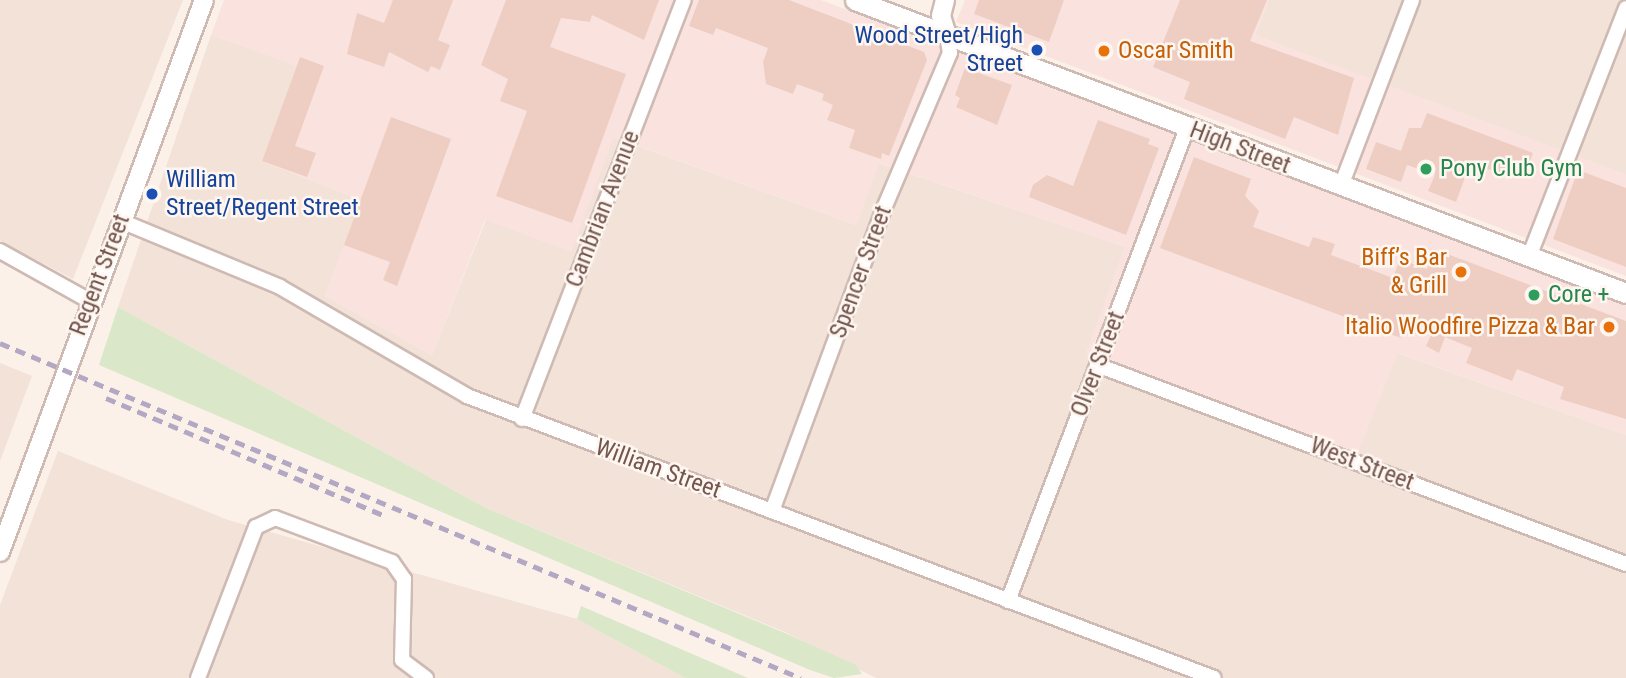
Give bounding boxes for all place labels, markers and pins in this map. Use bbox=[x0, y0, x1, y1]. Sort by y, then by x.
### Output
place label: Wood Street/High Street bbox=[855, 22, 1023, 78]
place label: Oscar Smith bbox=[1118, 37, 1233, 65]
marker: Wood Street/High Street bbox=[1029, 42, 1045, 58]
marker: Oscar Smith bbox=[1096, 43, 1112, 59]
place label: Pony Club Gym bbox=[1440, 155, 1583, 183]
marker: Pony Club Gym bbox=[1418, 161, 1434, 177]
place label: William Street/Regent Street bbox=[166, 166, 359, 222]
marker: William Street/Regent Street bbox=[144, 186, 160, 202]
place label: Biff’s Bar & Grill bbox=[1361, 244, 1447, 300]
marker: Biff’s Bar & Grill bbox=[1453, 264, 1469, 280]
place label: Core + bbox=[1548, 281, 1609, 309]
marker: Core + bbox=[1526, 287, 1542, 303]
place label: Italio Woodfire Pizza & Bar bbox=[1345, 313, 1595, 341]
marker: Italio Woodfire Pizza & Bar bbox=[1601, 319, 1617, 335]

